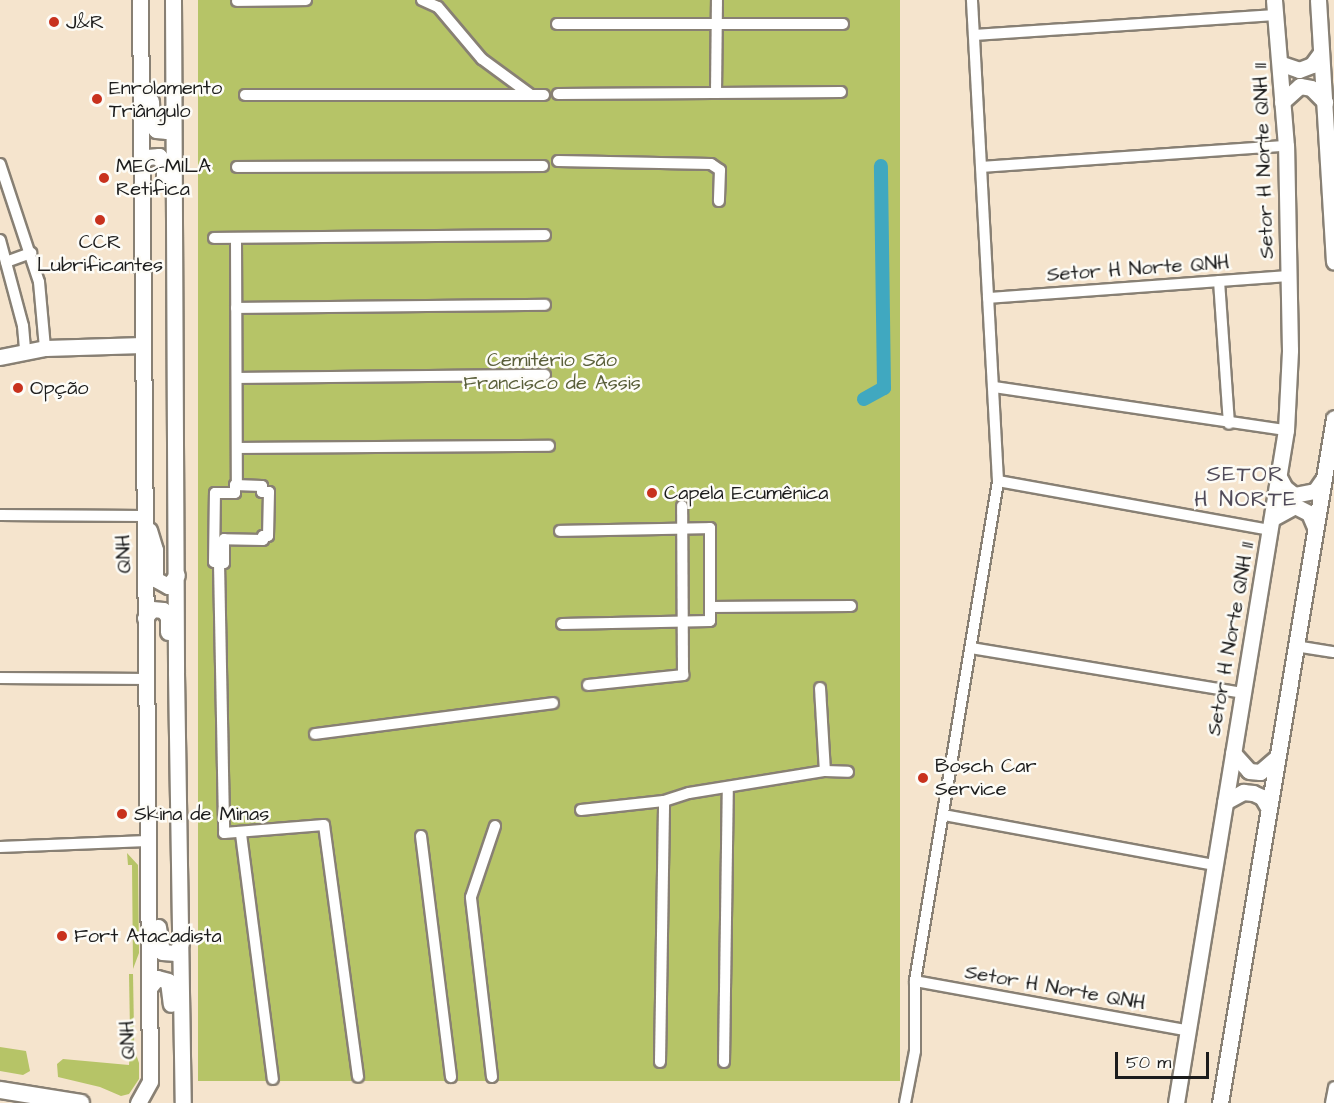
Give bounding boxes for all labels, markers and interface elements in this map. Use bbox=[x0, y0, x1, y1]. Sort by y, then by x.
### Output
place label: J&R bbox=[66, 10, 104, 34]
marker: J&R bbox=[47, 15, 61, 29]
street label: Setor H Norte QNH 11 bbox=[1249, 63, 1279, 259]
place label: Enrolamento Triângulo bbox=[109, 76, 222, 123]
marker: Enrolamento Triângulo bbox=[90, 92, 104, 106]
place label: MEC-MILA Retifica bbox=[116, 154, 211, 201]
marker: MEC-MILA Retifica bbox=[97, 171, 111, 185]
marker: CCR Lubrificantes bbox=[93, 213, 107, 227]
place label: CCR Lubrificantes bbox=[37, 230, 163, 277]
street label: Setor H Norte QNH bbox=[1046, 251, 1230, 287]
park label: Cemitério São Francisco de Assis bbox=[463, 349, 641, 396]
place label: Opção bbox=[30, 376, 89, 400]
marker: Opção bbox=[11, 381, 25, 395]
district label: SETOR H NORTE bbox=[1194, 461, 1298, 512]
place label: Capela Ecumênica bbox=[664, 481, 829, 505]
marker: Capela Ecumênica bbox=[645, 486, 659, 500]
street label: QNH bbox=[112, 534, 136, 574]
street label: Setor H Norte QNH 11 bbox=[1202, 540, 1260, 738]
place label: Bosch Car Service bbox=[935, 754, 1036, 801]
marker: Bosch Car Service bbox=[916, 771, 930, 785]
place label: Skina de Minas bbox=[134, 802, 269, 826]
marker: Skina de Minas bbox=[115, 807, 129, 821]
place label: Fort Atacadista bbox=[74, 924, 222, 948]
marker: Fort Atacadista bbox=[55, 929, 69, 943]
street label: Setor H Norte QNH bbox=[963, 960, 1147, 1016]
street label: QNH bbox=[116, 1020, 140, 1060]
scale bar bbox=[1118, 1040, 1212, 1078]
text: 50 m bbox=[1126, 1050, 1171, 1075]

